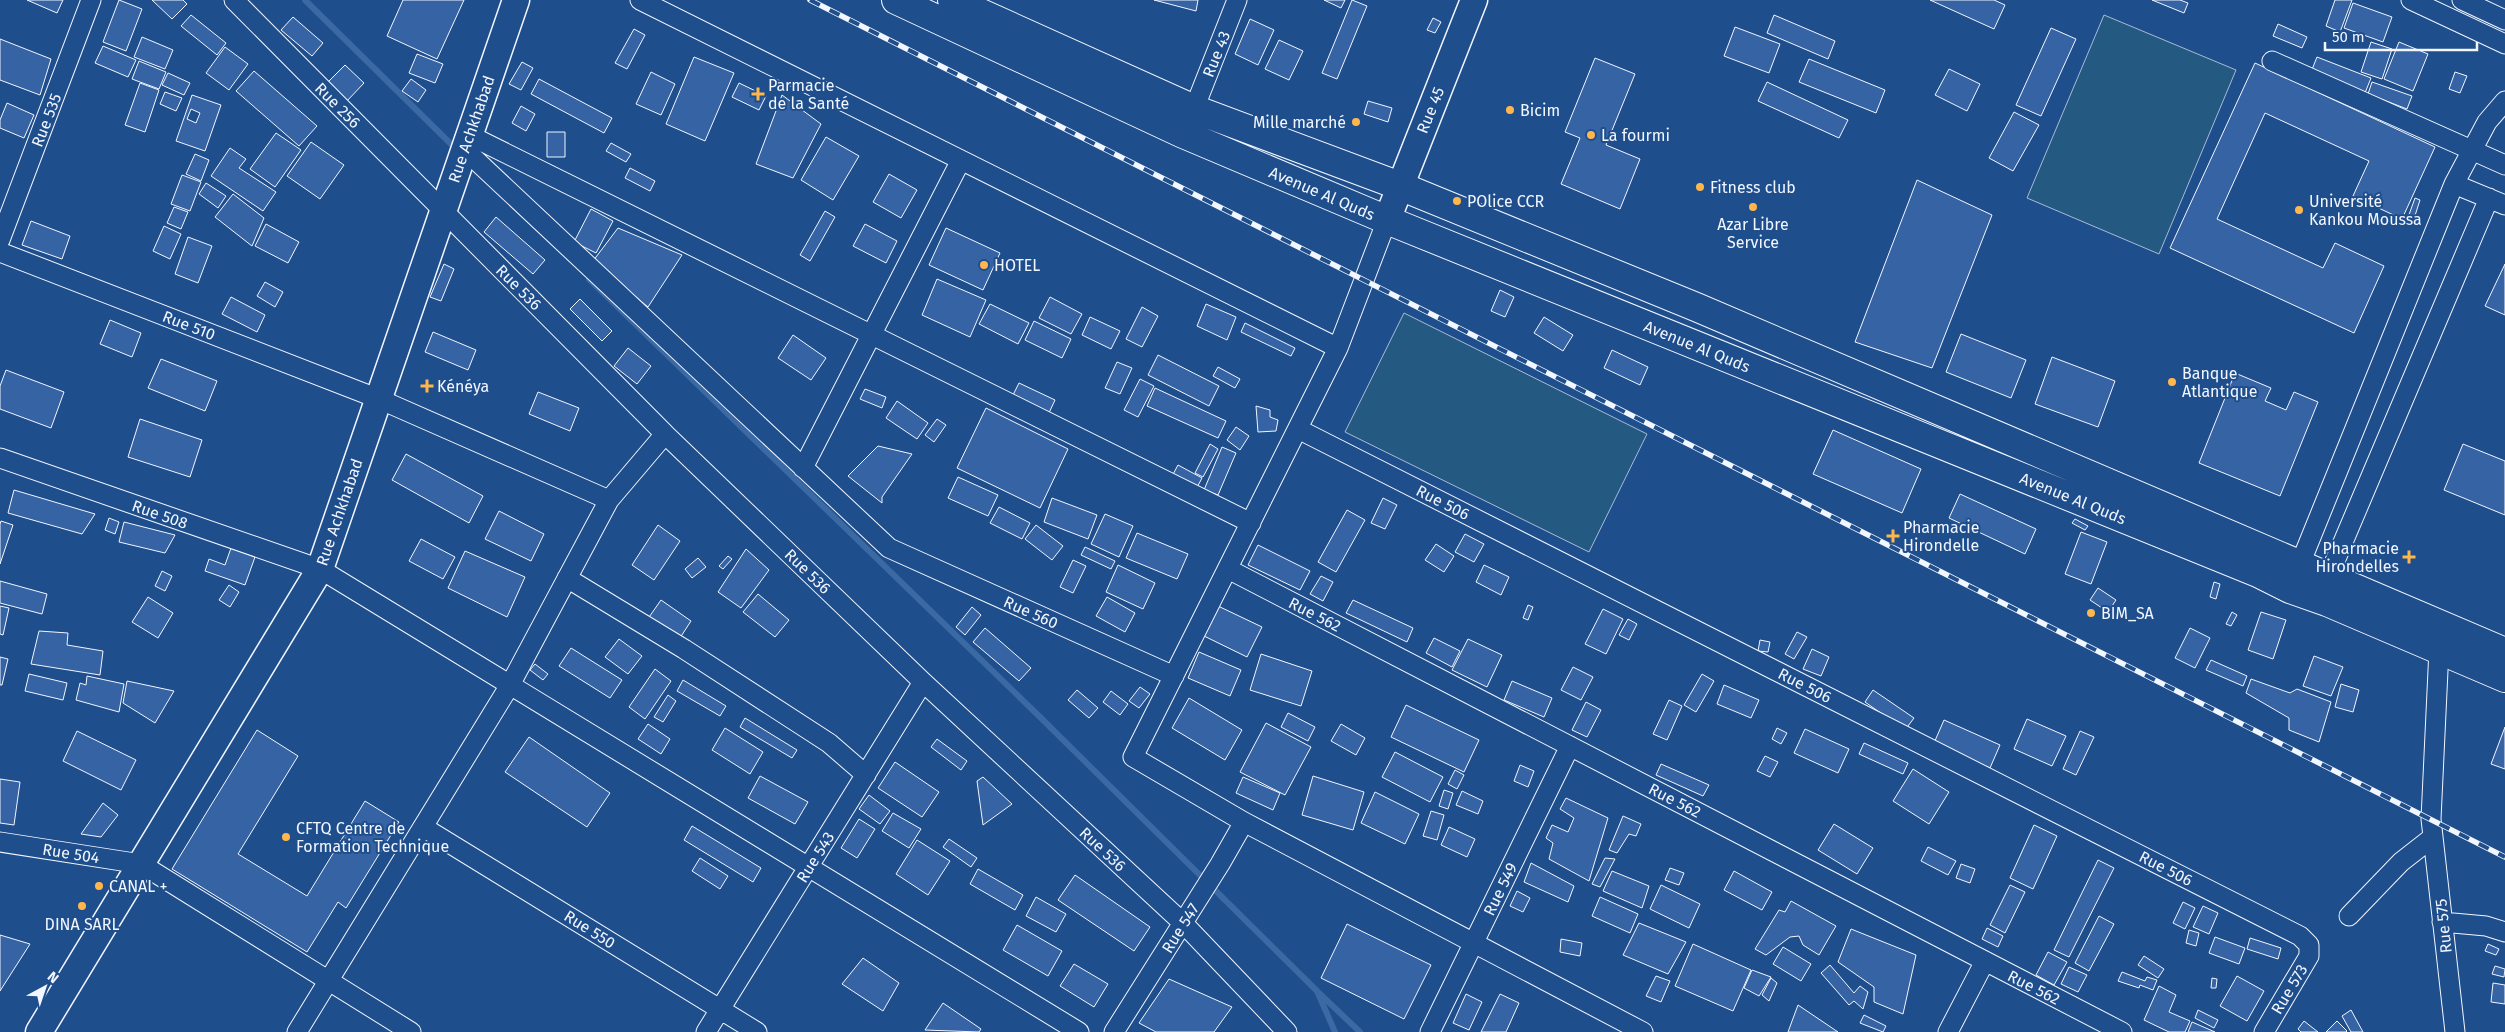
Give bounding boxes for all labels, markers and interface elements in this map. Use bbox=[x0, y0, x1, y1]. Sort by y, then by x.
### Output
scale bar bbox=[2325, 20, 2478, 52]
street label: Rue 43 bbox=[1199, 28, 1234, 80]
text: 50 m bbox=[2332, 28, 2365, 46]
street label: Rue Achkhabad bbox=[444, 73, 499, 185]
place label: Parmacie de la Santé bbox=[768, 76, 849, 113]
street label: Rue 256 bbox=[311, 79, 364, 132]
street label: Rue 45 bbox=[1413, 84, 1448, 136]
marker: Parmacie de la Santé bbox=[752, 88, 764, 100]
street label: Rue 535 bbox=[28, 91, 65, 150]
place label: Bicim bbox=[1520, 101, 1560, 120]
marker: Bicim bbox=[1504, 104, 1516, 116]
place label: Mille marché bbox=[1253, 113, 1346, 132]
marker: Mille marché bbox=[1350, 116, 1362, 128]
place label: La fourmi bbox=[1601, 126, 1670, 145]
marker: La fourmi bbox=[1585, 129, 1597, 141]
street label: Avenue Al Quds bbox=[1266, 163, 1377, 224]
place label: Fitness club bbox=[1710, 178, 1796, 197]
marker: Fitness club bbox=[1694, 181, 1706, 193]
place label: POlice CCR bbox=[1467, 192, 1544, 211]
place label: Université Kankou Moussa bbox=[2309, 192, 2422, 229]
marker: POlice CCR bbox=[1451, 195, 1463, 207]
marker: Azar Libre Service bbox=[1747, 201, 1759, 213]
marker: Université Kankou Moussa bbox=[2293, 204, 2305, 216]
place label: Azar Libre Service bbox=[1717, 215, 1789, 252]
place label: HOTEL bbox=[994, 256, 1040, 275]
marker: HOTEL bbox=[978, 259, 990, 271]
street label: Rue 536 bbox=[492, 261, 545, 314]
street label: Rue 510 bbox=[160, 307, 218, 344]
street label: Avenue Al Quds bbox=[1641, 317, 1753, 376]
place label: Banque Atlantique bbox=[2182, 364, 2257, 401]
marker: Banque Atlantique bbox=[2166, 376, 2178, 388]
place label: Kénéya bbox=[437, 377, 489, 396]
marker: Kénéya bbox=[421, 380, 433, 392]
street label: Rue Achkhabad bbox=[312, 456, 367, 568]
street label: Avenue Al Quds bbox=[2017, 469, 2129, 528]
street label: Rue 506 bbox=[1413, 481, 1473, 524]
street label: Rue 508 bbox=[129, 496, 190, 533]
place label: Pharmacie Hirondelle bbox=[1903, 518, 1980, 555]
marker: Pharmacie Hirondelle bbox=[1887, 530, 1899, 542]
place label: Pharmacie Hirondelles bbox=[2315, 539, 2399, 576]
street label: Rue 536 bbox=[781, 545, 835, 598]
marker: Pharmacie Hirondelles bbox=[2403, 551, 2415, 563]
street label: Rue 560 bbox=[1001, 592, 1061, 633]
street label: Rue 562 bbox=[1285, 593, 1344, 636]
place label: BIM_SA bbox=[2101, 604, 2155, 623]
marker: BIM_SA bbox=[2085, 607, 2097, 619]
street label: Rue 506 bbox=[1775, 664, 1835, 707]
street label: Rue 562 bbox=[1645, 779, 1704, 822]
place label: CFTQ Centre de Formation Technique bbox=[296, 819, 449, 856]
street label: Rue 536 bbox=[1076, 823, 1130, 876]
street label: Rue 543 bbox=[792, 828, 838, 886]
marker: CFTQ Centre de Formation Technique bbox=[280, 831, 292, 843]
street label: Rue 504 bbox=[41, 840, 101, 867]
street label: Rue 506 bbox=[2136, 847, 2196, 890]
street label: Rue 549 bbox=[1480, 860, 1521, 919]
place label: CANAL + bbox=[109, 877, 167, 896]
marker: CANAL + bbox=[93, 880, 105, 892]
street label: Rue 575 bbox=[2431, 898, 2456, 954]
marker: DINA SARL bbox=[76, 900, 88, 912]
street label: Rue 547 bbox=[1158, 900, 1203, 957]
street label: Rue 550 bbox=[561, 906, 619, 953]
place label: DINA SARL bbox=[45, 915, 119, 934]
street label: Rue 573 bbox=[2267, 961, 2312, 1018]
north arrow bbox=[20, 962, 70, 1012]
street label: Rue 562 bbox=[2004, 966, 2063, 1009]
text: N bbox=[44, 968, 62, 987]

